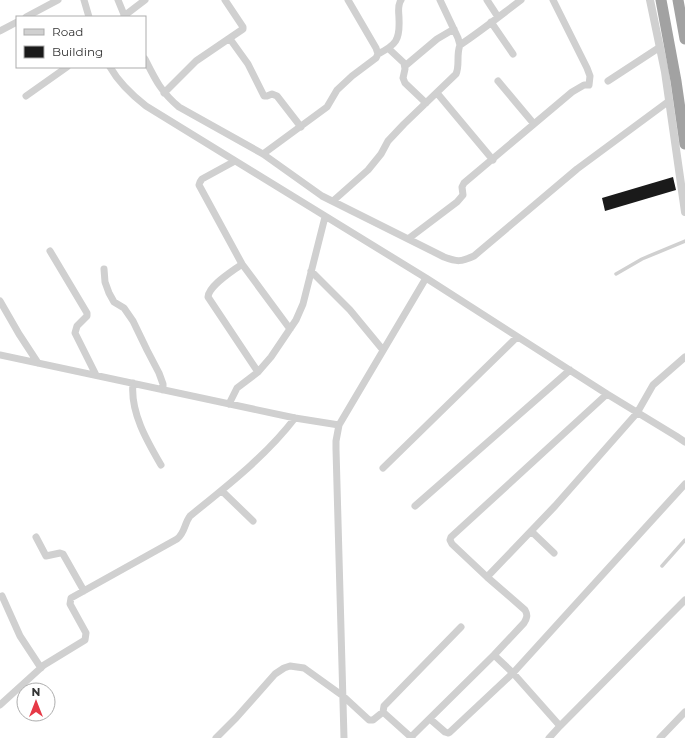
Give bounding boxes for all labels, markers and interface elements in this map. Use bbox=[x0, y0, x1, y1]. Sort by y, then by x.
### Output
legend bbox=[16, 16, 146, 68]
text: Road bbox=[52, 24, 83, 39]
text: Building bbox=[52, 44, 103, 59]
north arrow bbox=[16, 682, 56, 722]
text: N bbox=[32, 685, 40, 699]

